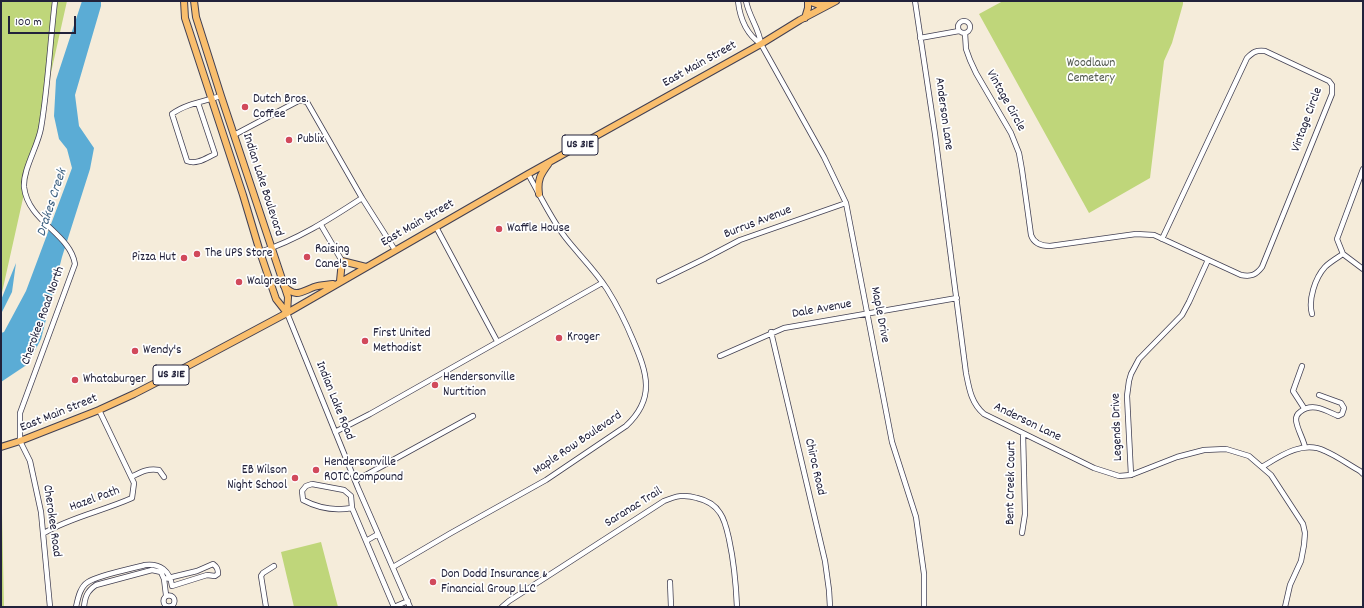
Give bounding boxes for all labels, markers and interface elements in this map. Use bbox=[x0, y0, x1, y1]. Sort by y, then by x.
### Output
scale bar bbox=[10, 8, 78, 34]
text: 100 m bbox=[15, 14, 42, 31]
street label: East Main Street bbox=[660, 38, 740, 92]
park label: Woodlawn Cemetery bbox=[1067, 56, 1115, 87]
street label: Vintage Circle bbox=[982, 68, 1028, 134]
street label: Anderson Lane bbox=[930, 77, 956, 151]
street label: Vintage Circle bbox=[1289, 86, 1327, 154]
place label: Dutch Bros. Coffee bbox=[253, 92, 309, 123]
marker: Dutch Bros. Coffee bbox=[240, 102, 250, 112]
street label: Indian Lake Boulevard bbox=[238, 131, 286, 239]
place label: Publix bbox=[297, 132, 324, 148]
marker: Publix bbox=[284, 135, 294, 145]
road number: US 31E bbox=[562, 135, 598, 155]
water label: Drakes Creek bbox=[34, 167, 72, 239]
street label: East Main Street bbox=[379, 197, 457, 251]
street label: Burrus Avenue bbox=[722, 203, 794, 243]
place label: Waffle House bbox=[507, 221, 570, 237]
marker: Waffle House bbox=[494, 224, 504, 234]
place label: Raising Cane's bbox=[315, 242, 349, 273]
place label: The UPS Store bbox=[205, 246, 273, 262]
marker: The UPS Store bbox=[192, 249, 202, 259]
place label: Pizza Hut bbox=[132, 250, 176, 266]
marker: Raising Cane's bbox=[302, 252, 312, 262]
marker: Pizza Hut bbox=[179, 253, 189, 263]
street label: Cherokee Road North bbox=[19, 265, 69, 367]
place label: Walgreens bbox=[247, 274, 297, 290]
marker: Walgreens bbox=[234, 277, 244, 287]
street label: Maple Drive bbox=[866, 286, 892, 344]
street label: Dale Avenue bbox=[791, 297, 853, 323]
place label: First United Methodist bbox=[373, 326, 431, 357]
place label: Kroger bbox=[567, 330, 600, 346]
marker: Kroger bbox=[554, 333, 564, 343]
marker: First United Methodist bbox=[360, 336, 370, 346]
place label: Wendy's bbox=[143, 343, 182, 359]
marker: Wendy's bbox=[130, 346, 140, 356]
street label: Indian Lake Road bbox=[311, 359, 357, 443]
road number: US 31E bbox=[153, 365, 189, 385]
place label: Hendersonville Nurtition bbox=[443, 370, 515, 401]
place label: Whataburger bbox=[83, 372, 146, 388]
marker: Whataburger bbox=[70, 375, 80, 385]
marker: Hendersonville Nurtition bbox=[430, 380, 440, 390]
street label: East Main Street bbox=[18, 391, 100, 437]
street label: Legends Drive bbox=[1109, 393, 1127, 461]
street label: Anderson Lane bbox=[991, 400, 1063, 446]
street label: Maple Row Boulevard bbox=[531, 409, 625, 479]
street label: Chiroc Road bbox=[800, 437, 828, 497]
street label: Bent Creek Court bbox=[1003, 441, 1021, 525]
place label: Hendersonville ROTC Compound bbox=[324, 455, 403, 486]
place label: EB Wilson Night School bbox=[227, 463, 287, 494]
marker: Hendersonville ROTC Compound bbox=[311, 465, 321, 475]
marker: EB Wilson Night School bbox=[290, 473, 300, 483]
street label: Cherokee Road bbox=[38, 484, 64, 558]
street label: Hazel Path bbox=[68, 484, 122, 516]
street label: Saranac Trail bbox=[602, 484, 666, 532]
place label: Don Dodd Insurance & Financial Group LLC bbox=[441, 567, 548, 598]
marker: Don Dodd Insurance & Financial Group LLC bbox=[428, 577, 438, 587]

